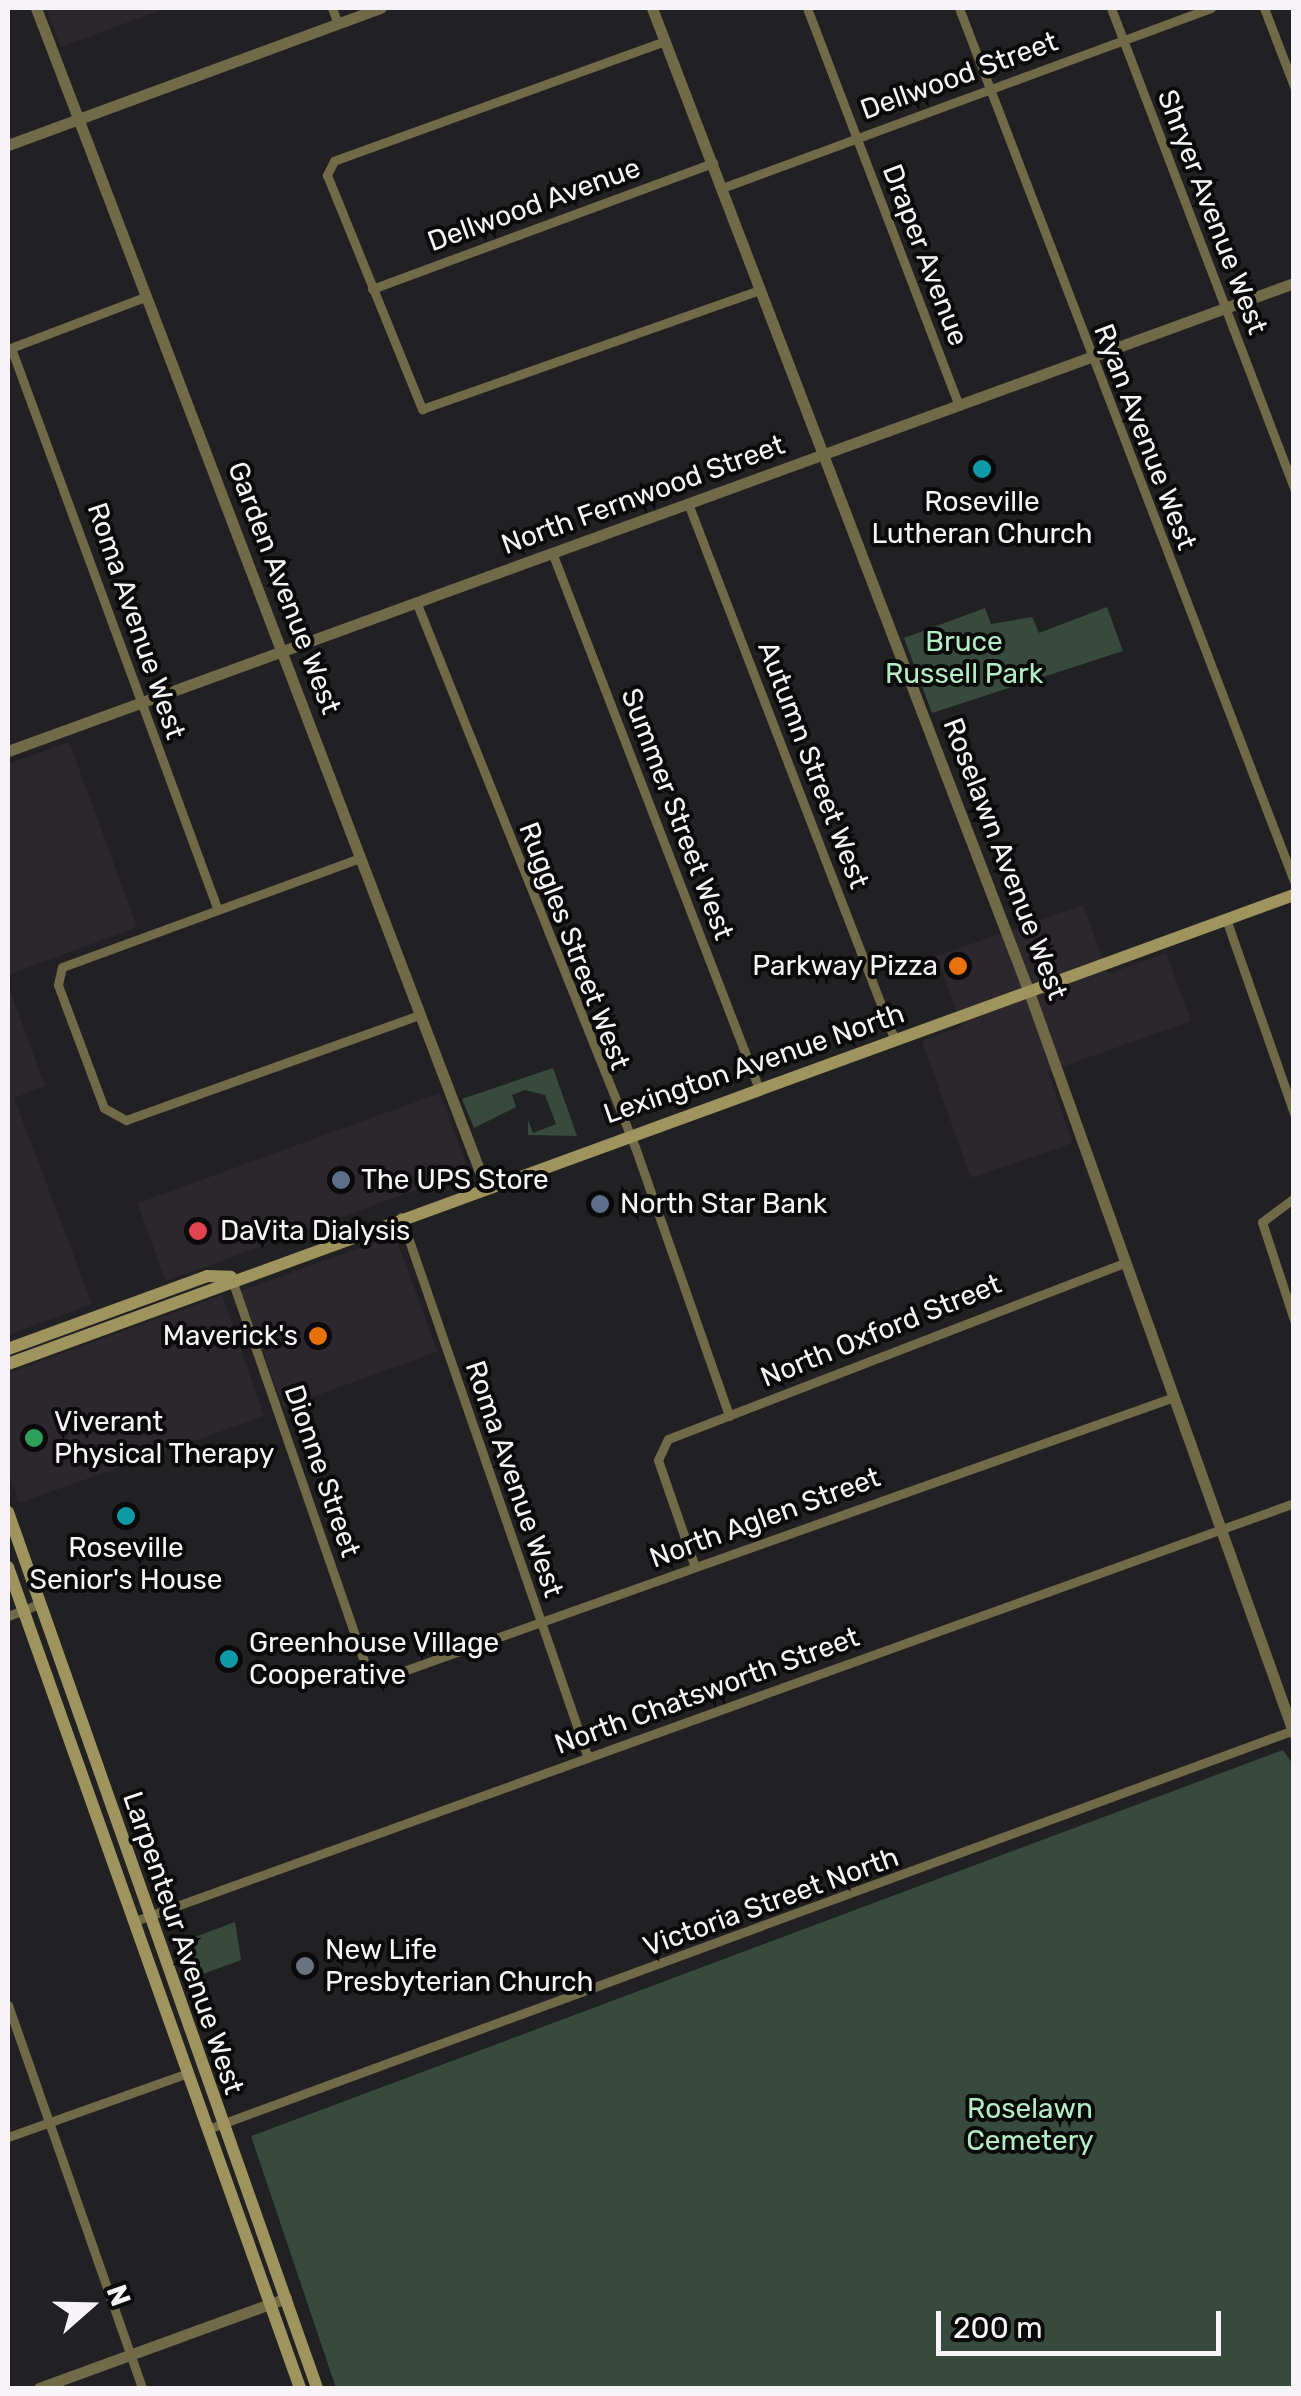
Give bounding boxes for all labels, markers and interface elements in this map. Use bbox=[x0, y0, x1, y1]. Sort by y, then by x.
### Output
street label: Dellwood Street bbox=[856, 25, 1062, 127]
street label: Shryer Avenue West bbox=[1150, 84, 1274, 340]
street label: Dellwood Avenue bbox=[423, 151, 645, 259]
street label: Draper Avenue bbox=[875, 159, 975, 351]
street label: Ryan Avenue West bbox=[1086, 319, 1204, 555]
street label: North Fernwood Street bbox=[497, 428, 789, 562]
street label: Garden Avenue West bbox=[220, 457, 348, 719]
marker: Roseville Lutheran Church bbox=[971, 458, 993, 480]
place label: Roseville Lutheran Church bbox=[872, 485, 1092, 551]
street label: Roma Avenue West bbox=[80, 498, 192, 744]
park label: Bruce Russell Park bbox=[885, 625, 1043, 691]
street label: Autumn Street West bbox=[750, 636, 876, 894]
street label: Summer Street West bbox=[613, 683, 741, 945]
street label: Roselawn Avenue West bbox=[936, 713, 1074, 1005]
street label: Ruggles Street West bbox=[511, 817, 637, 1075]
place label: Parkway Pizza bbox=[752, 949, 938, 983]
marker: Parkway Pizza bbox=[947, 955, 969, 977]
street label: Lexington Avenue North bbox=[599, 997, 909, 1131]
place label: The UPS Store bbox=[361, 1163, 549, 1197]
marker: The UPS Store bbox=[330, 1169, 352, 1191]
place label: North Star Bank bbox=[620, 1187, 828, 1221]
marker: North Star Bank bbox=[589, 1193, 611, 1215]
place label: DaVita Dialysis bbox=[220, 1214, 410, 1248]
marker: DaVita Dialysis bbox=[185, 1218, 211, 1244]
street label: North Oxford Street bbox=[756, 1267, 1006, 1395]
place label: Maverick's bbox=[163, 1319, 298, 1353]
marker: Maverick's bbox=[307, 1325, 329, 1347]
street label: Roma Avenue West bbox=[458, 1356, 570, 1602]
street label: Dionne Street bbox=[277, 1381, 367, 1561]
place label: Viverant Physical Therapy bbox=[54, 1405, 275, 1471]
marker: Viverant Physical Therapy bbox=[23, 1427, 45, 1449]
street label: North Aglen Street bbox=[645, 1461, 885, 1575]
marker: Roseville Senior's House bbox=[115, 1505, 137, 1527]
place label: Roseville Senior's House bbox=[29, 1531, 223, 1597]
street label: North Chatsworth Street bbox=[550, 1620, 864, 1762]
place label: Greenhouse Village Cooperative bbox=[249, 1626, 500, 1692]
marker: Greenhouse Village Cooperative bbox=[218, 1648, 240, 1670]
street label: Larpenteur Avenue West bbox=[115, 1786, 251, 2100]
street label: Victoria Street North bbox=[639, 1840, 903, 1964]
place label: New Life Presbyterian Church bbox=[325, 1933, 594, 1999]
marker: New Life Presbyterian Church bbox=[294, 1955, 316, 1977]
park label: Roselawn Cemetery bbox=[966, 2092, 1094, 2158]
north arrow bbox=[40, 2256, 140, 2356]
text: N bbox=[100, 2280, 138, 2311]
scale bar bbox=[941, 2291, 1226, 2353]
text: 200 m bbox=[953, 2310, 1043, 2346]

